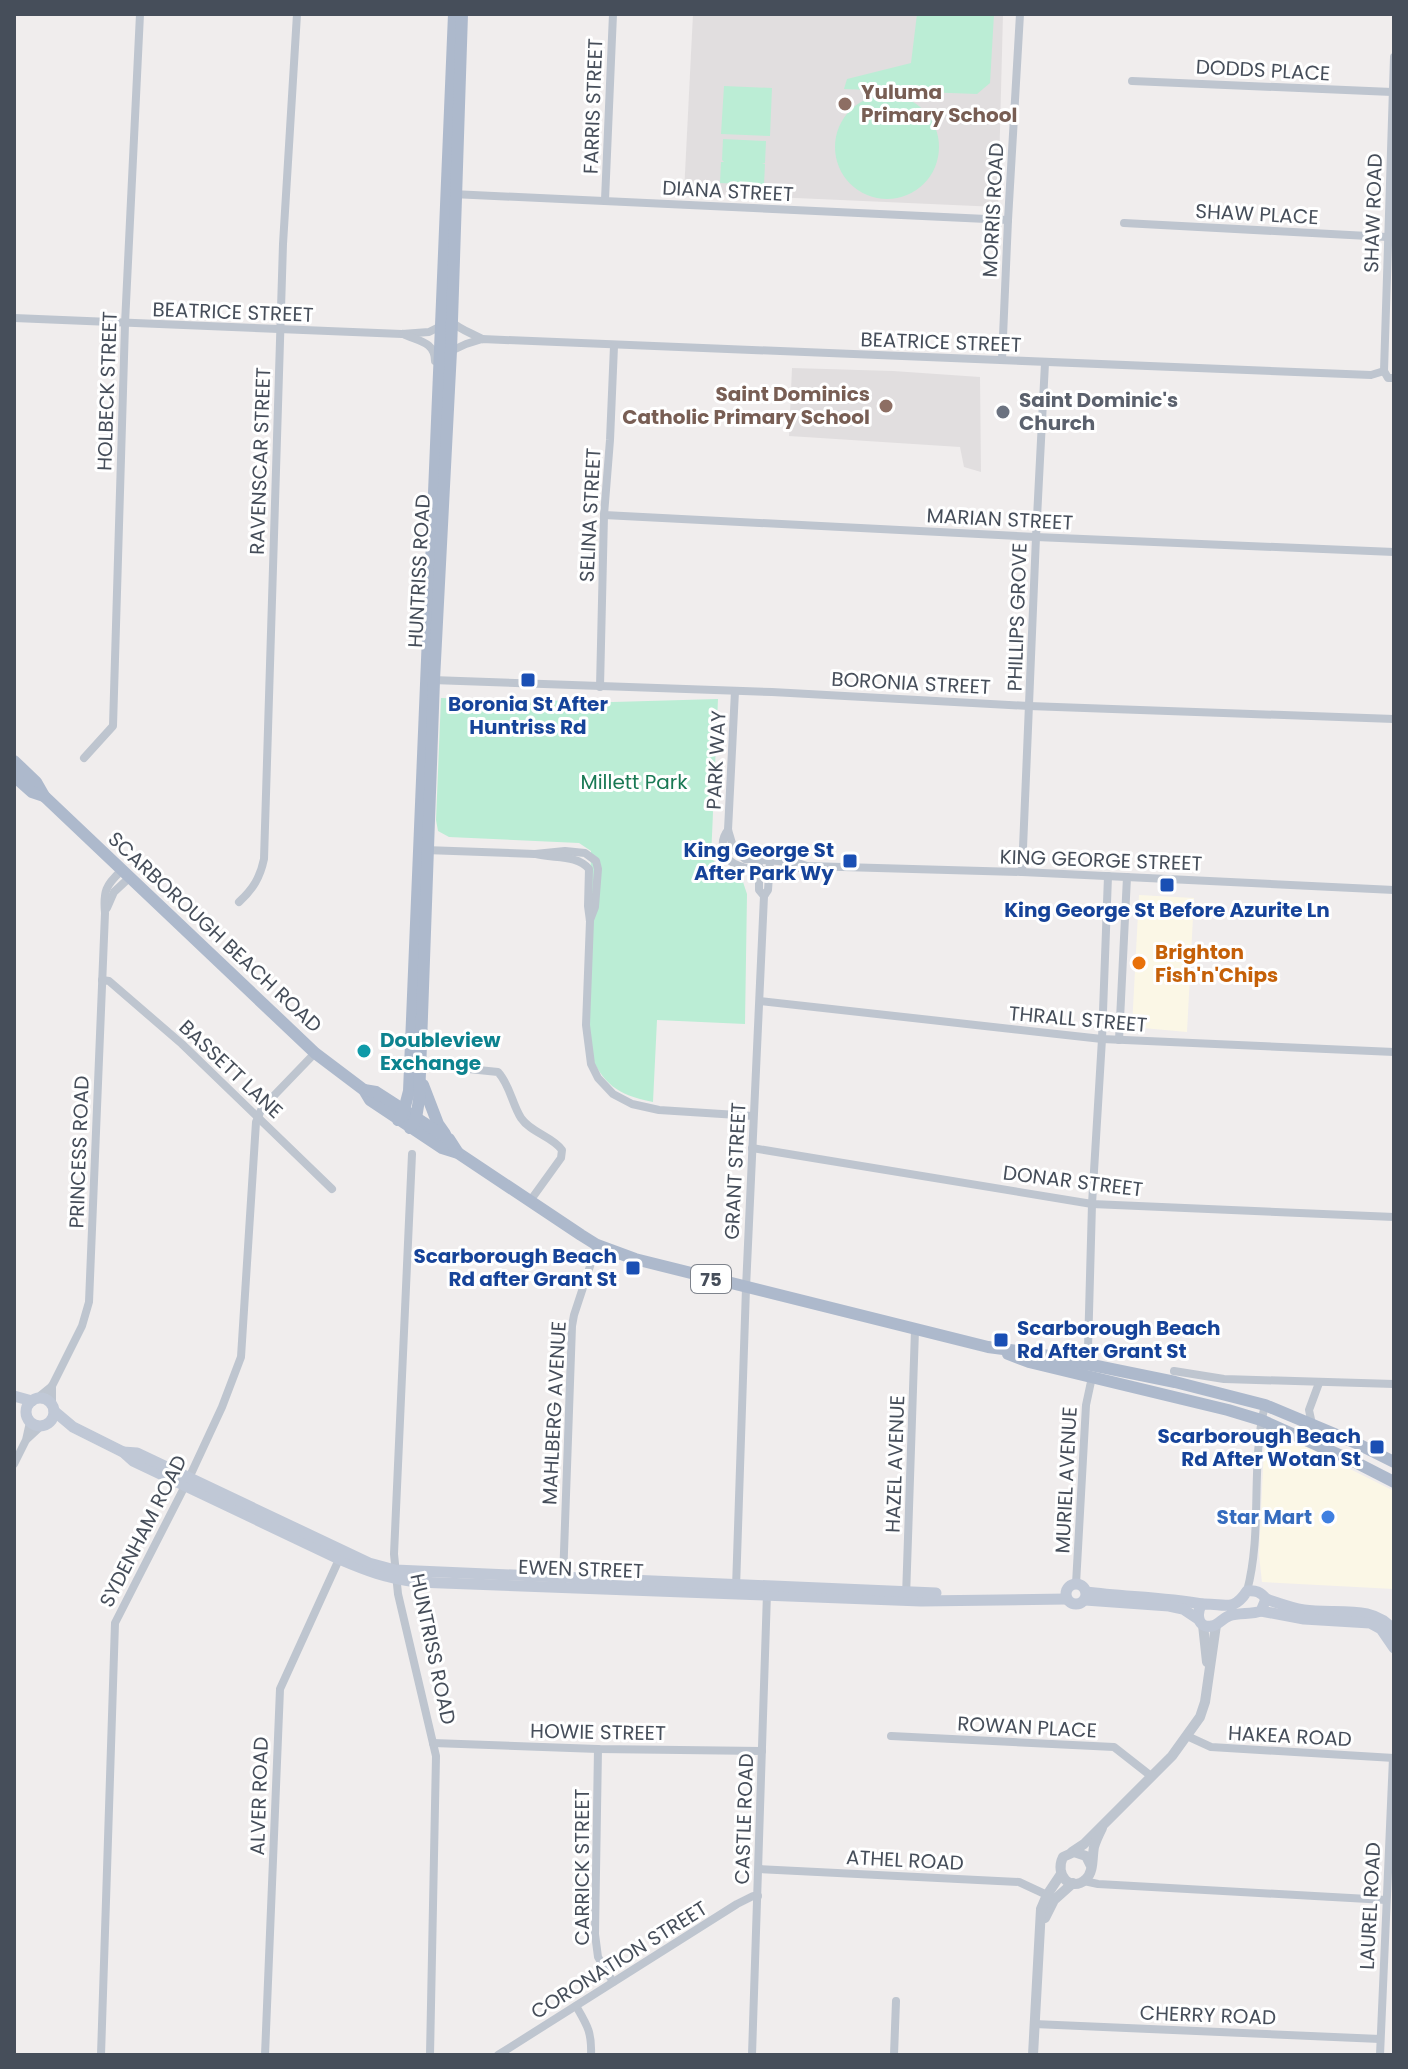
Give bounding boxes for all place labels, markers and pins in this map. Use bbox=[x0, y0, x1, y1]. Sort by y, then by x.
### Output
place label: Yuluma Primary School bbox=[861, 78, 1017, 129]
marker: Yuluma Primary School bbox=[836, 95, 854, 113]
place label: Saint Dominics Catholic Primary School bbox=[622, 380, 870, 431]
place label: Saint Dominic's Church bbox=[1019, 386, 1178, 437]
marker: Saint Dominics Catholic Primary School bbox=[877, 397, 895, 415]
marker: Saint Dominic's Church bbox=[994, 403, 1012, 421]
marker: Boronia St After Huntriss Rd bbox=[519, 671, 537, 689]
place label: Boronia St After Huntriss Rd bbox=[448, 690, 608, 741]
place label: King George St After Park Wy bbox=[683, 836, 834, 887]
marker: King George St After Park Wy bbox=[841, 852, 859, 870]
marker: King George St Before Azurite Ln bbox=[1158, 876, 1176, 894]
place label: King George St Before Azurite Ln bbox=[1004, 896, 1330, 924]
place label: Brighton Fish'n'Chips bbox=[1155, 938, 1278, 989]
marker: Brighton Fish'n'Chips bbox=[1130, 954, 1148, 972]
place label: Doubleview Exchange bbox=[380, 1026, 501, 1077]
marker: Doubleview Exchange bbox=[355, 1042, 373, 1060]
place label: Scarborough Beach Rd after Grant St bbox=[413, 1242, 617, 1293]
marker: Scarborough Beach Rd after Grant St bbox=[624, 1259, 642, 1277]
place label: Scarborough Beach Rd After Grant St bbox=[1017, 1314, 1221, 1365]
marker: Scarborough Beach Rd After Grant St bbox=[992, 1331, 1010, 1349]
place label: Scarborough Beach Rd After Wotan St bbox=[1157, 1422, 1361, 1473]
marker: Scarborough Beach Rd After Wotan St bbox=[1368, 1438, 1386, 1456]
place label: Star Mart bbox=[1217, 1503, 1312, 1531]
marker: Star Mart bbox=[1319, 1508, 1337, 1526]

